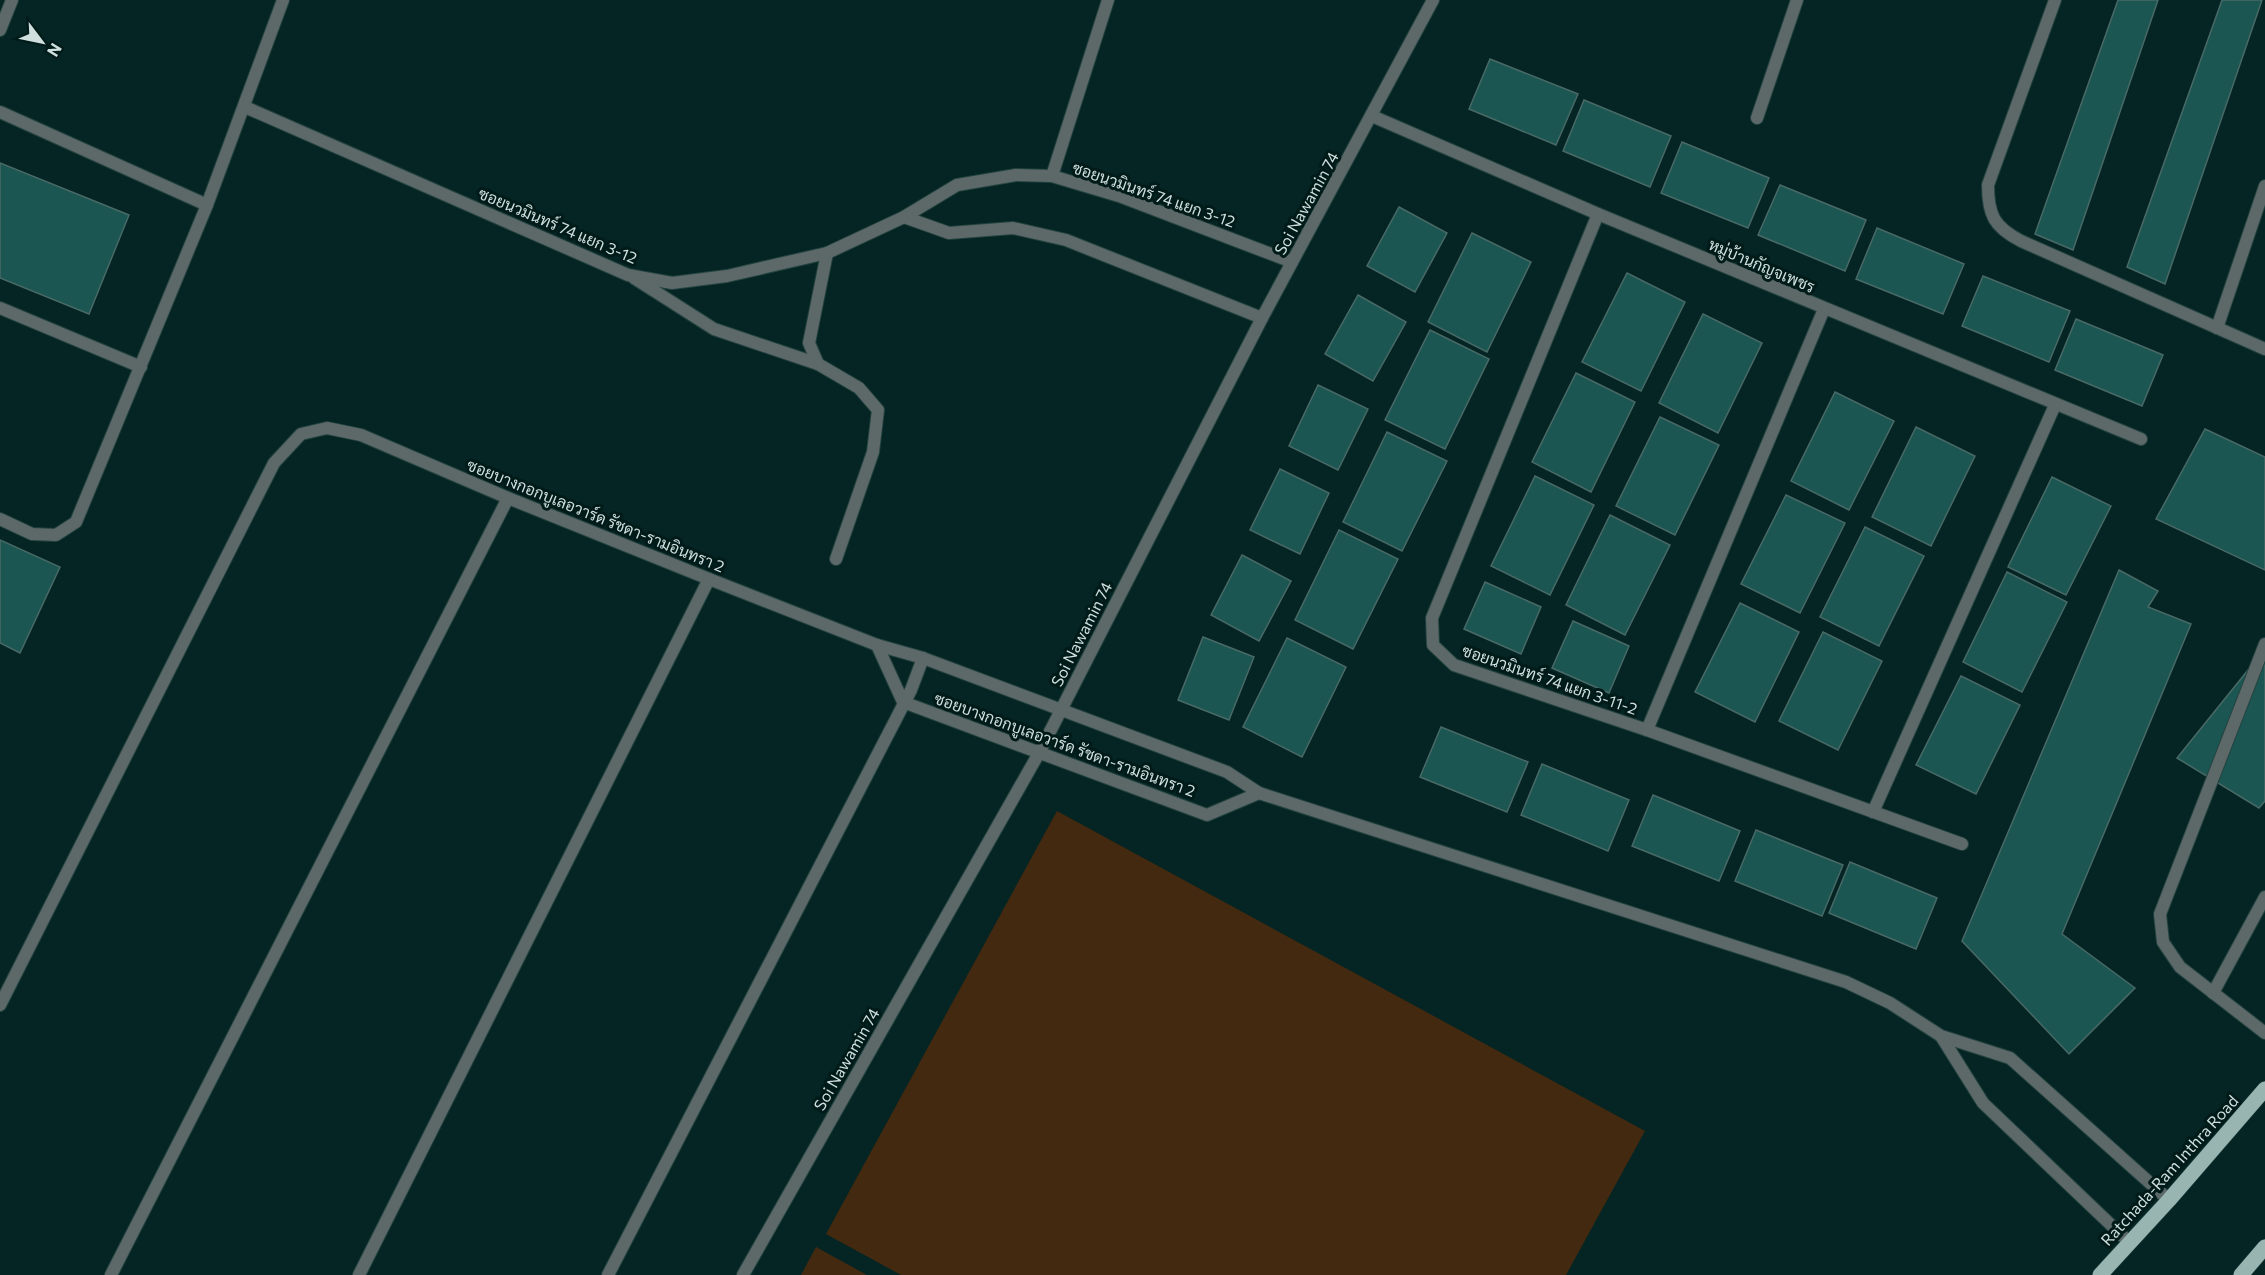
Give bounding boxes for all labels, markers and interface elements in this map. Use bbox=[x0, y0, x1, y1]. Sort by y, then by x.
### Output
north arrow bbox=[12, 12, 72, 72]
text: N bbox=[44, 40, 66, 60]
street label: Soi Nawamin 74 bbox=[1270, 148, 1342, 258]
street label: ซอยนวมินทร์ 74 แยก 3-12 bbox=[1070, 155, 1238, 231]
street label: ซอยนวมินทร์ 74 แยก 3-12 bbox=[476, 181, 641, 267]
street label: หมู่บ้านกัญจเพชร bbox=[1705, 234, 1818, 299]
street label: ซอยบางกอกบูเลอวาร์ด รัชดา-รามอินทรา 2 bbox=[463, 453, 728, 578]
street label: Soi Nawamin 74 bbox=[1046, 578, 1116, 689]
street label: ซอยนวมินทร์ 74 แยก 3-11-2 bbox=[1460, 638, 1641, 718]
street label: ซอยบางกอกบูเลอวาร์ด รัชดา-รามอินทรา 2 bbox=[931, 686, 1199, 803]
street label: Soi Nawamin 74 bbox=[809, 1004, 883, 1113]
street label: Ratchada-Ram Inthra Road bbox=[2096, 1091, 2242, 1249]

